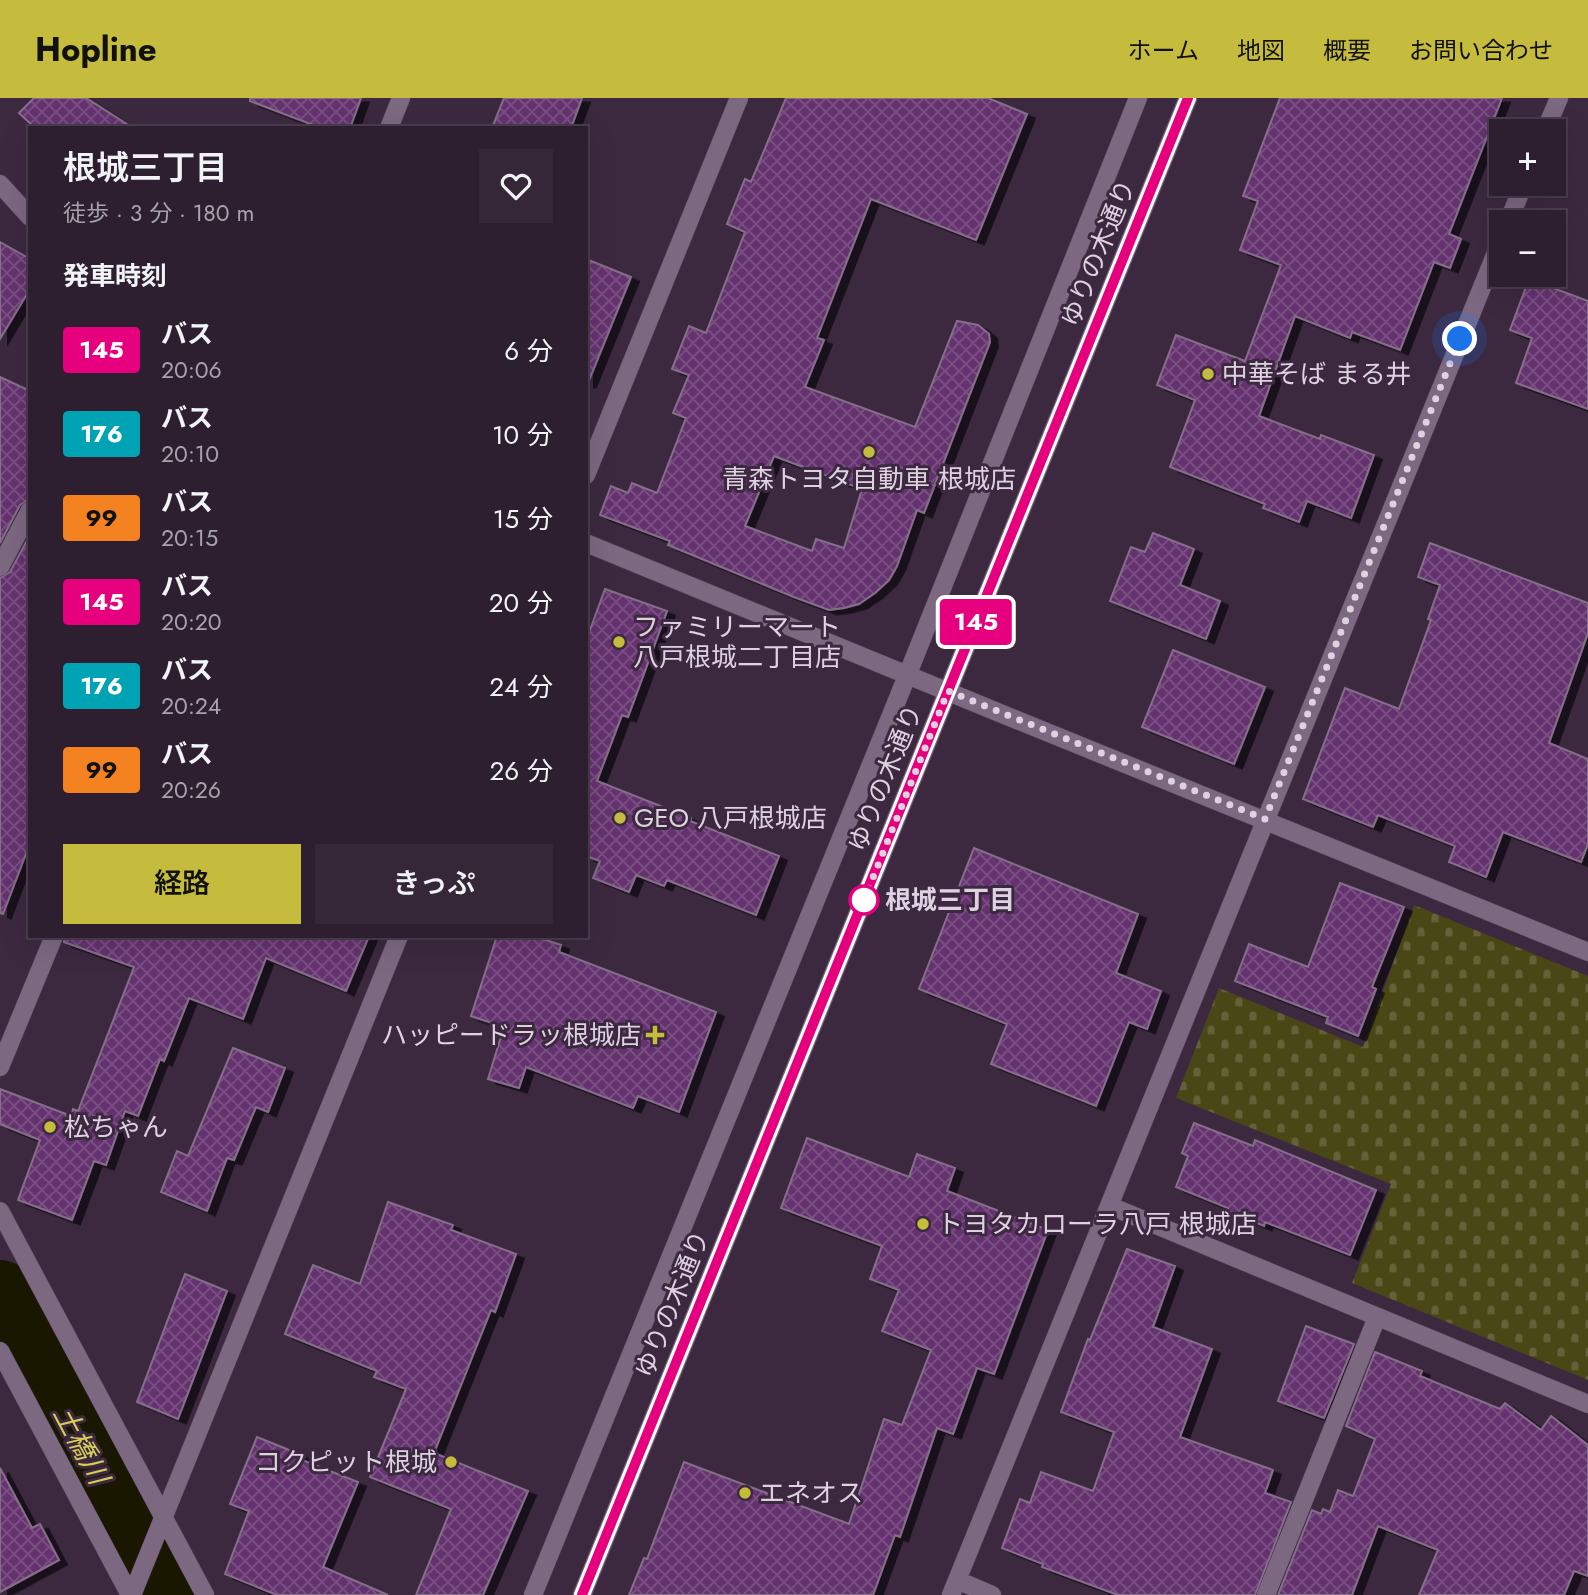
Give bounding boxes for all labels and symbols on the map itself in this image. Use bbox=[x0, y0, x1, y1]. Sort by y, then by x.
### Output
street label: ゆりの木通り bbox=[1051, 174, 1145, 332]
your location bbox=[1442, 321, 1477, 356]
place label: 中華そば まる井 bbox=[1222, 355, 1412, 393]
marker: 中華そば まる井 bbox=[1200, 366, 1216, 382]
marker: 青森トヨタ自動車 根城店 bbox=[861, 444, 877, 460]
place label: 青森トヨタ自動車 根城店 bbox=[722, 460, 1016, 498]
line badge: 145 bbox=[936, 599, 1016, 645]
place label: ファミリーマート 八戸根城二丁目店 bbox=[633, 608, 841, 676]
marker: ファミリーマート 八戸根城二丁目店 bbox=[611, 634, 627, 650]
street label: ゆりの木通り bbox=[838, 699, 932, 857]
place label: GEO 八戸根城店 bbox=[634, 799, 827, 837]
marker: GEO 八戸根城店 bbox=[612, 810, 628, 826]
place label: 根城三丁目 bbox=[885, 881, 1015, 919]
marker: 根城三丁目 bbox=[849, 885, 879, 915]
place label: ハッピードラッ根城店 bbox=[381, 1016, 641, 1054]
marker: ハッピードラッ根城店 bbox=[647, 1027, 663, 1043]
place label: 松ちゃん bbox=[64, 1108, 168, 1146]
marker: 松ちゃん bbox=[42, 1119, 58, 1135]
place label: トヨタカローラ八戸 根城店 bbox=[937, 1205, 1257, 1243]
marker: トヨタカローラ八戸 根城店 bbox=[915, 1216, 931, 1232]
street label: ゆりの木通り bbox=[625, 1225, 719, 1383]
water label: 土橋川 bbox=[43, 1398, 120, 1494]
place label: コクピット根城 bbox=[255, 1443, 437, 1481]
marker: コクピット根城 bbox=[443, 1454, 459, 1470]
place label: エネオス bbox=[759, 1474, 863, 1512]
marker: エネオス bbox=[737, 1485, 753, 1501]

